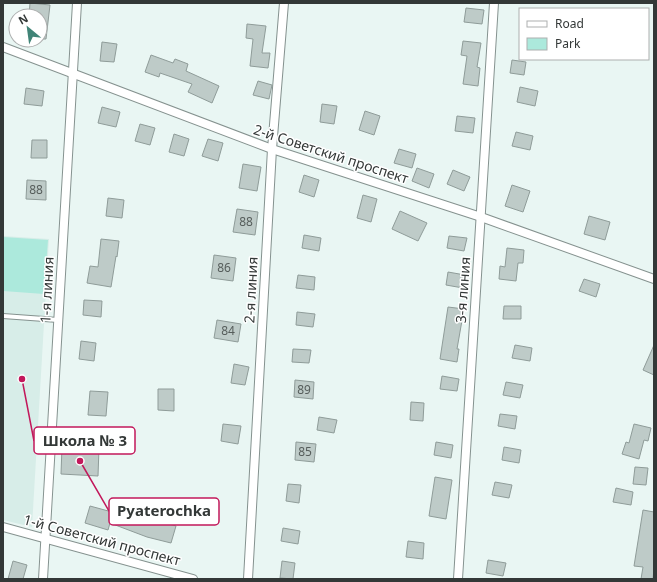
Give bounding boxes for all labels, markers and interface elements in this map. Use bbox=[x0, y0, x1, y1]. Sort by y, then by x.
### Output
north arrow bbox=[8, 8, 48, 48]
legend bbox=[519, 8, 649, 60]
text: N bbox=[15, 10, 30, 28]
text: Road bbox=[555, 15, 584, 32]
text: Park bbox=[555, 35, 581, 52]
street label: 2-й Советский проспект bbox=[251, 120, 411, 188]
house number: 88 bbox=[29, 181, 43, 198]
house number: 88 bbox=[239, 213, 253, 230]
street label: 1-я линия bbox=[35, 256, 58, 324]
street label: 2-я линия bbox=[239, 256, 262, 324]
street label: 3-я линия bbox=[451, 256, 474, 324]
house number: 86 bbox=[217, 259, 231, 276]
house number: 84 bbox=[221, 322, 235, 339]
house number: 89 bbox=[297, 381, 311, 398]
callout: Школа № 3 bbox=[34, 427, 135, 454]
text: Школа № 3 bbox=[43, 430, 127, 450]
house number: 85 bbox=[298, 443, 312, 460]
callout: Pyaterochka bbox=[109, 498, 219, 525]
text: Pyaterochka bbox=[117, 500, 211, 520]
street label: 1-й Советский проспект bbox=[22, 509, 183, 570]

